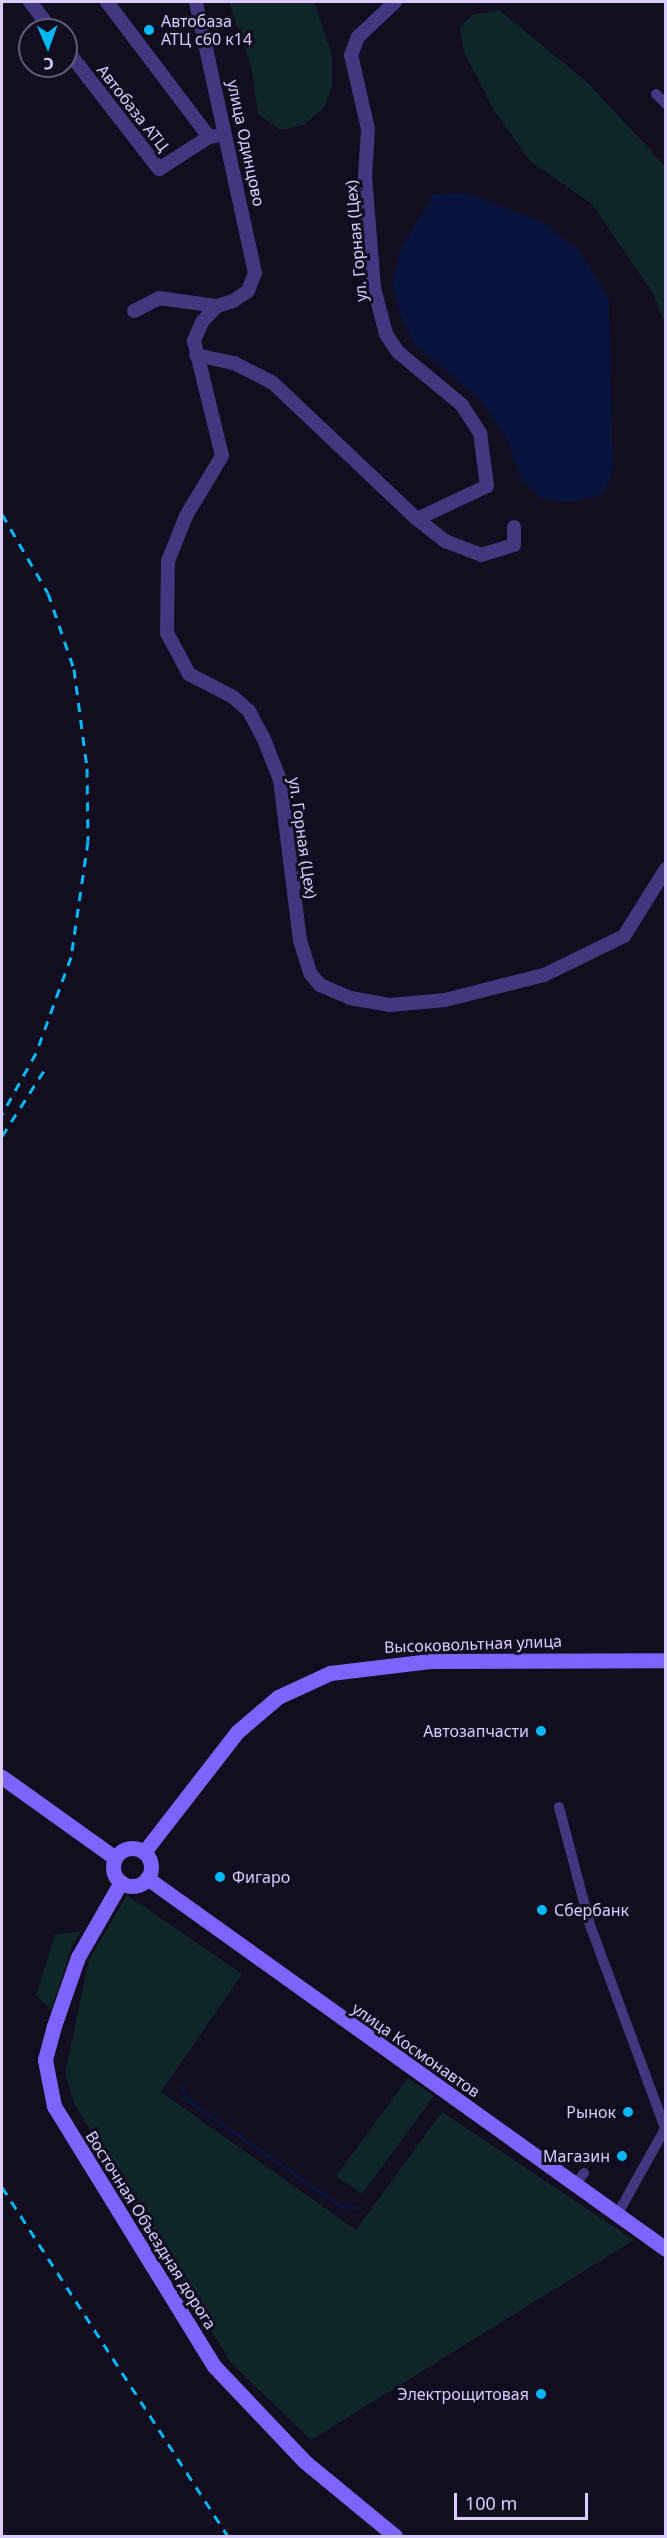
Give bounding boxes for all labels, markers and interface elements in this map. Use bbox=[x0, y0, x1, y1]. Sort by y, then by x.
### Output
place label: Автобаза АТЦ с60 к14 bbox=[161, 11, 252, 49]
north arrow bbox=[18, 18, 78, 78]
marker: Автобаза АТЦ с60 к14 bbox=[142, 23, 156, 37]
text: С bbox=[43, 53, 54, 75]
street label: Автобаза АТЦ bbox=[93, 61, 173, 155]
street label: улица Одинцово bbox=[223, 78, 269, 208]
street label: ул. Горная (Цех) bbox=[341, 179, 371, 303]
street label: ул. Горная (Цех) bbox=[285, 776, 321, 900]
street label: Высоковольтная улица bbox=[384, 1631, 562, 1657]
place label: Автозапчасти bbox=[423, 1721, 529, 1741]
marker: Автозапчасти bbox=[534, 1724, 548, 1738]
place label: Фигаро bbox=[232, 1867, 290, 1887]
marker: Фигаро bbox=[213, 1870, 227, 1884]
place label: Сбербанк bbox=[554, 1900, 629, 1920]
marker: Сбербанк bbox=[535, 1903, 549, 1917]
street label: улица Космонавтов bbox=[348, 1999, 484, 2101]
place label: Рынок bbox=[566, 2102, 616, 2122]
marker: Рынок bbox=[621, 2105, 635, 2119]
street label: Восточная Объездная дорога bbox=[82, 2127, 220, 2333]
place label: Магазин bbox=[543, 2146, 610, 2166]
marker: Магазин bbox=[615, 2149, 629, 2163]
place label: Электрощитовая bbox=[397, 2384, 529, 2404]
marker: Электрощитовая bbox=[534, 2387, 548, 2401]
scale bar bbox=[457, 2481, 590, 2519]
text: 100 m bbox=[465, 2491, 517, 2515]

